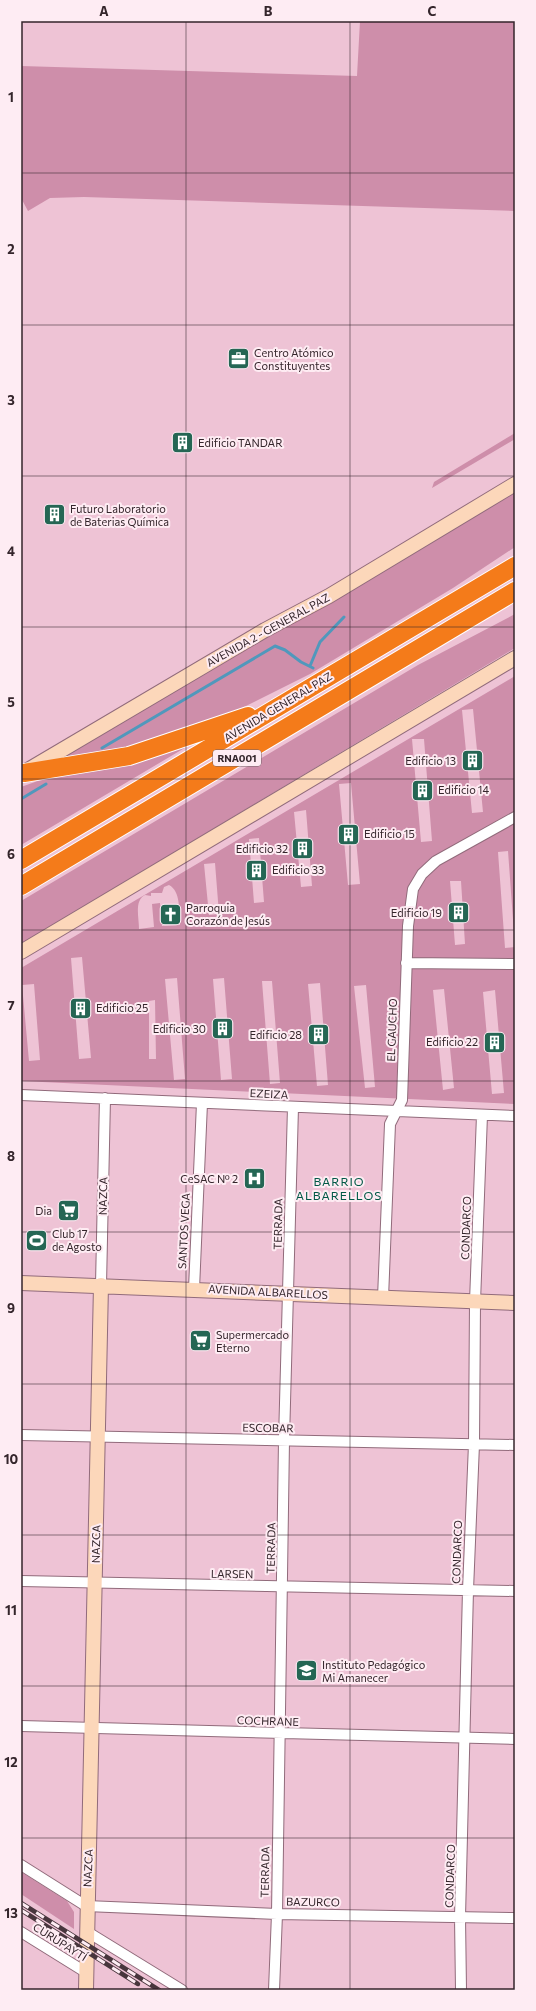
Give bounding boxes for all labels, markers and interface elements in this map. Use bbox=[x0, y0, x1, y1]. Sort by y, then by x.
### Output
text: A bbox=[99, 3, 109, 19]
text: B bbox=[264, 3, 273, 19]
text: C bbox=[428, 3, 437, 19]
text: 1 bbox=[8, 89, 14, 105]
text: 2 bbox=[7, 241, 15, 257]
office icon: Centro Atómico Constituyentes bbox=[225, 346, 251, 372]
place label: Centro Atómico Constituyentes bbox=[254, 346, 334, 372]
text: 3 bbox=[7, 392, 15, 408]
building icon: Edificio TANDAR bbox=[170, 430, 196, 456]
place label: Edificio TANDAR bbox=[198, 436, 283, 449]
building icon: Futuro Laboratorio de Baterias Química bbox=[42, 502, 68, 528]
place label: Futuro Laboratorio de Baterias Química bbox=[70, 502, 169, 528]
text: 4 bbox=[7, 543, 15, 559]
street label: AVENIDA 2 - GENERAL PAZ bbox=[204, 590, 332, 669]
street label: AVENIDA GENERAL PAZ bbox=[221, 669, 334, 744]
text: 5 bbox=[7, 694, 15, 710]
building icon: Edificio 13 bbox=[459, 748, 485, 774]
road number: RNA001 bbox=[213, 750, 261, 766]
place label: Edificio 13 bbox=[405, 754, 456, 767]
building icon: Edificio 14 bbox=[409, 777, 435, 803]
place label: Edificio 14 bbox=[438, 783, 490, 796]
building icon: Edificio 15 bbox=[336, 821, 362, 847]
place label: Edificio 15 bbox=[364, 827, 415, 840]
building icon: Edificio 32 bbox=[290, 836, 316, 862]
place label: Edificio 32 bbox=[236, 842, 288, 855]
text: 6 bbox=[7, 846, 15, 862]
building icon: Edificio 33 bbox=[243, 857, 269, 883]
place label: Edificio 33 bbox=[272, 863, 324, 876]
building icon: Edificio 19 bbox=[445, 900, 471, 926]
church icon: Parroquia Corazón de Jesús bbox=[157, 901, 183, 927]
place label: Parroquia Corazón de Jesús bbox=[186, 901, 270, 928]
place label: Edificio 19 bbox=[391, 906, 442, 919]
building icon: Edificio 25 bbox=[68, 995, 94, 1021]
text: 7 bbox=[7, 997, 15, 1013]
street label: EL GAUCHO bbox=[384, 998, 399, 1062]
place label: Edificio 25 bbox=[96, 1001, 148, 1014]
building icon: Edificio 30 bbox=[209, 1016, 235, 1042]
place label: Edificio 30 bbox=[153, 1022, 206, 1035]
building icon: Edificio 28 bbox=[305, 1022, 331, 1048]
place label: Edificio 28 bbox=[249, 1028, 302, 1041]
building icon: Edificio 22 bbox=[481, 1029, 507, 1055]
place label: Edificio 22 bbox=[426, 1035, 478, 1048]
street label: EZEIZA bbox=[249, 1086, 289, 1101]
text: 8 bbox=[7, 1148, 15, 1164]
hospital icon: CeSAC Nº 2 bbox=[241, 1166, 267, 1192]
place label: CeSAC Nº 2 bbox=[180, 1172, 238, 1185]
district label: BARRIO ALBARELLOS bbox=[296, 1174, 382, 1202]
street label: NAZCA bbox=[96, 1176, 109, 1215]
street label: SANTOS VEGA bbox=[175, 1192, 192, 1269]
street label: CONDARCO bbox=[458, 1196, 473, 1260]
supermarket icon: Dia bbox=[55, 1198, 81, 1224]
street label: TERRADA bbox=[271, 1198, 284, 1250]
place label: Dia bbox=[35, 1204, 52, 1217]
sports icon: Club 17 de Agosto bbox=[24, 1227, 50, 1253]
place label: Club 17 de Agosto bbox=[52, 1227, 102, 1253]
street label: AVENIDA ALBARELLOS bbox=[208, 1282, 328, 1301]
text: 9 bbox=[7, 1300, 15, 1316]
supermarket icon: Supermercado Eterno bbox=[188, 1328, 214, 1354]
place label: Supermercado Eterno bbox=[216, 1328, 289, 1354]
street label: ESCOBAR bbox=[242, 1421, 295, 1434]
text: 10 bbox=[4, 1451, 19, 1467]
street label: CONDARCO bbox=[449, 1520, 464, 1584]
street label: TERRADA bbox=[264, 1522, 277, 1574]
street label: NAZCA bbox=[89, 1524, 102, 1563]
street label: LARSEN bbox=[211, 1567, 253, 1580]
text: 11 bbox=[5, 1602, 17, 1618]
school or university icon: Instituto Pedagógico Mi Amanecer bbox=[293, 1658, 319, 1684]
place label: Instituto Pedagógico Mi Amanecer bbox=[322, 1658, 426, 1684]
street label: COCHRANE bbox=[237, 1713, 299, 1728]
text: 12 bbox=[4, 1754, 18, 1770]
street label: CONDARCO bbox=[442, 1844, 457, 1908]
street label: TERRADA bbox=[258, 1846, 271, 1898]
street label: NAZCA bbox=[80, 1848, 95, 1887]
street label: BAZURCO bbox=[286, 1895, 340, 1908]
text: 13 bbox=[4, 1905, 18, 1921]
street label: CURUPAYTÍ bbox=[31, 1919, 91, 1964]

